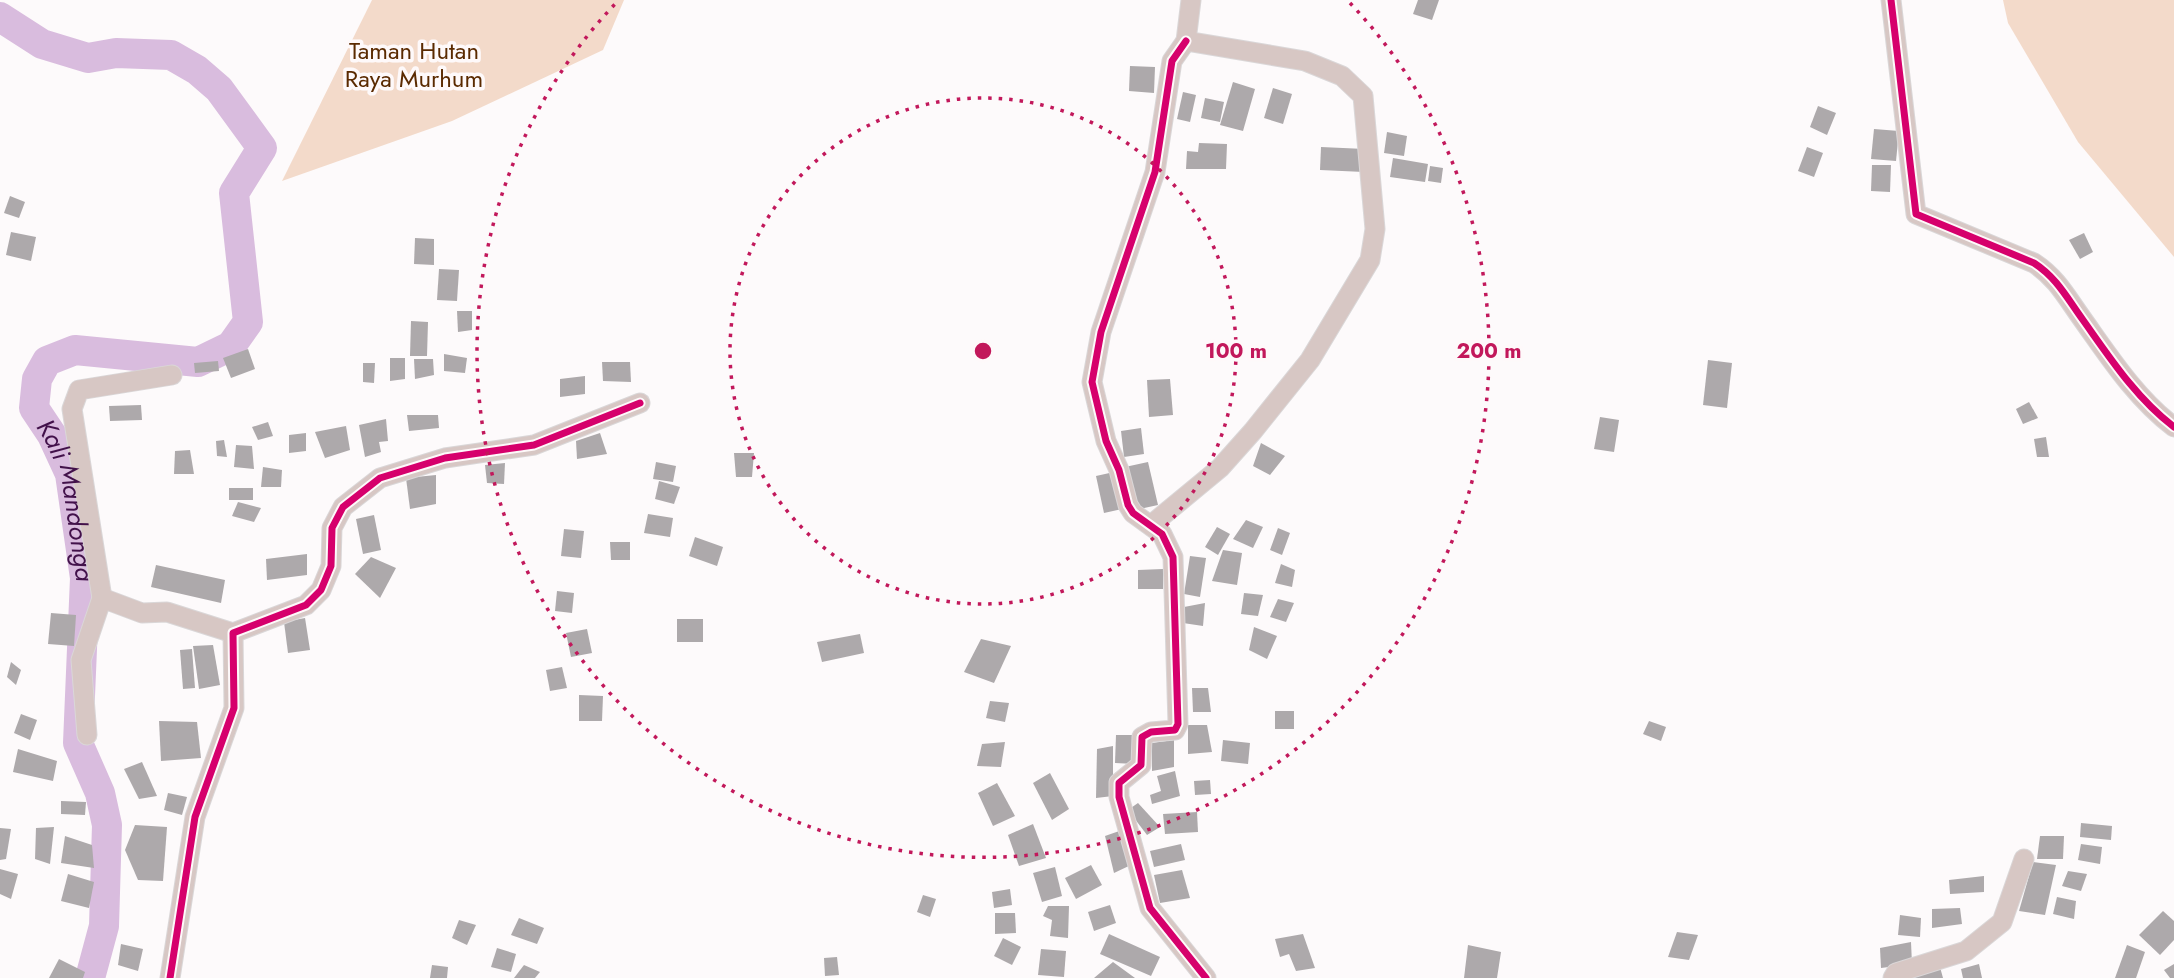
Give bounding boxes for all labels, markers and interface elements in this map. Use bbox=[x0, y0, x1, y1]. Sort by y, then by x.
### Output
park label: Taman Hutan Raya Murhum bbox=[345, 33, 483, 96]
text: 100 m bbox=[1205, 336, 1267, 366]
text: 200 m bbox=[1456, 336, 1522, 366]
centre of rings bbox=[971, 339, 995, 363]
water label: Kali Mandonga bbox=[27, 411, 104, 585]

